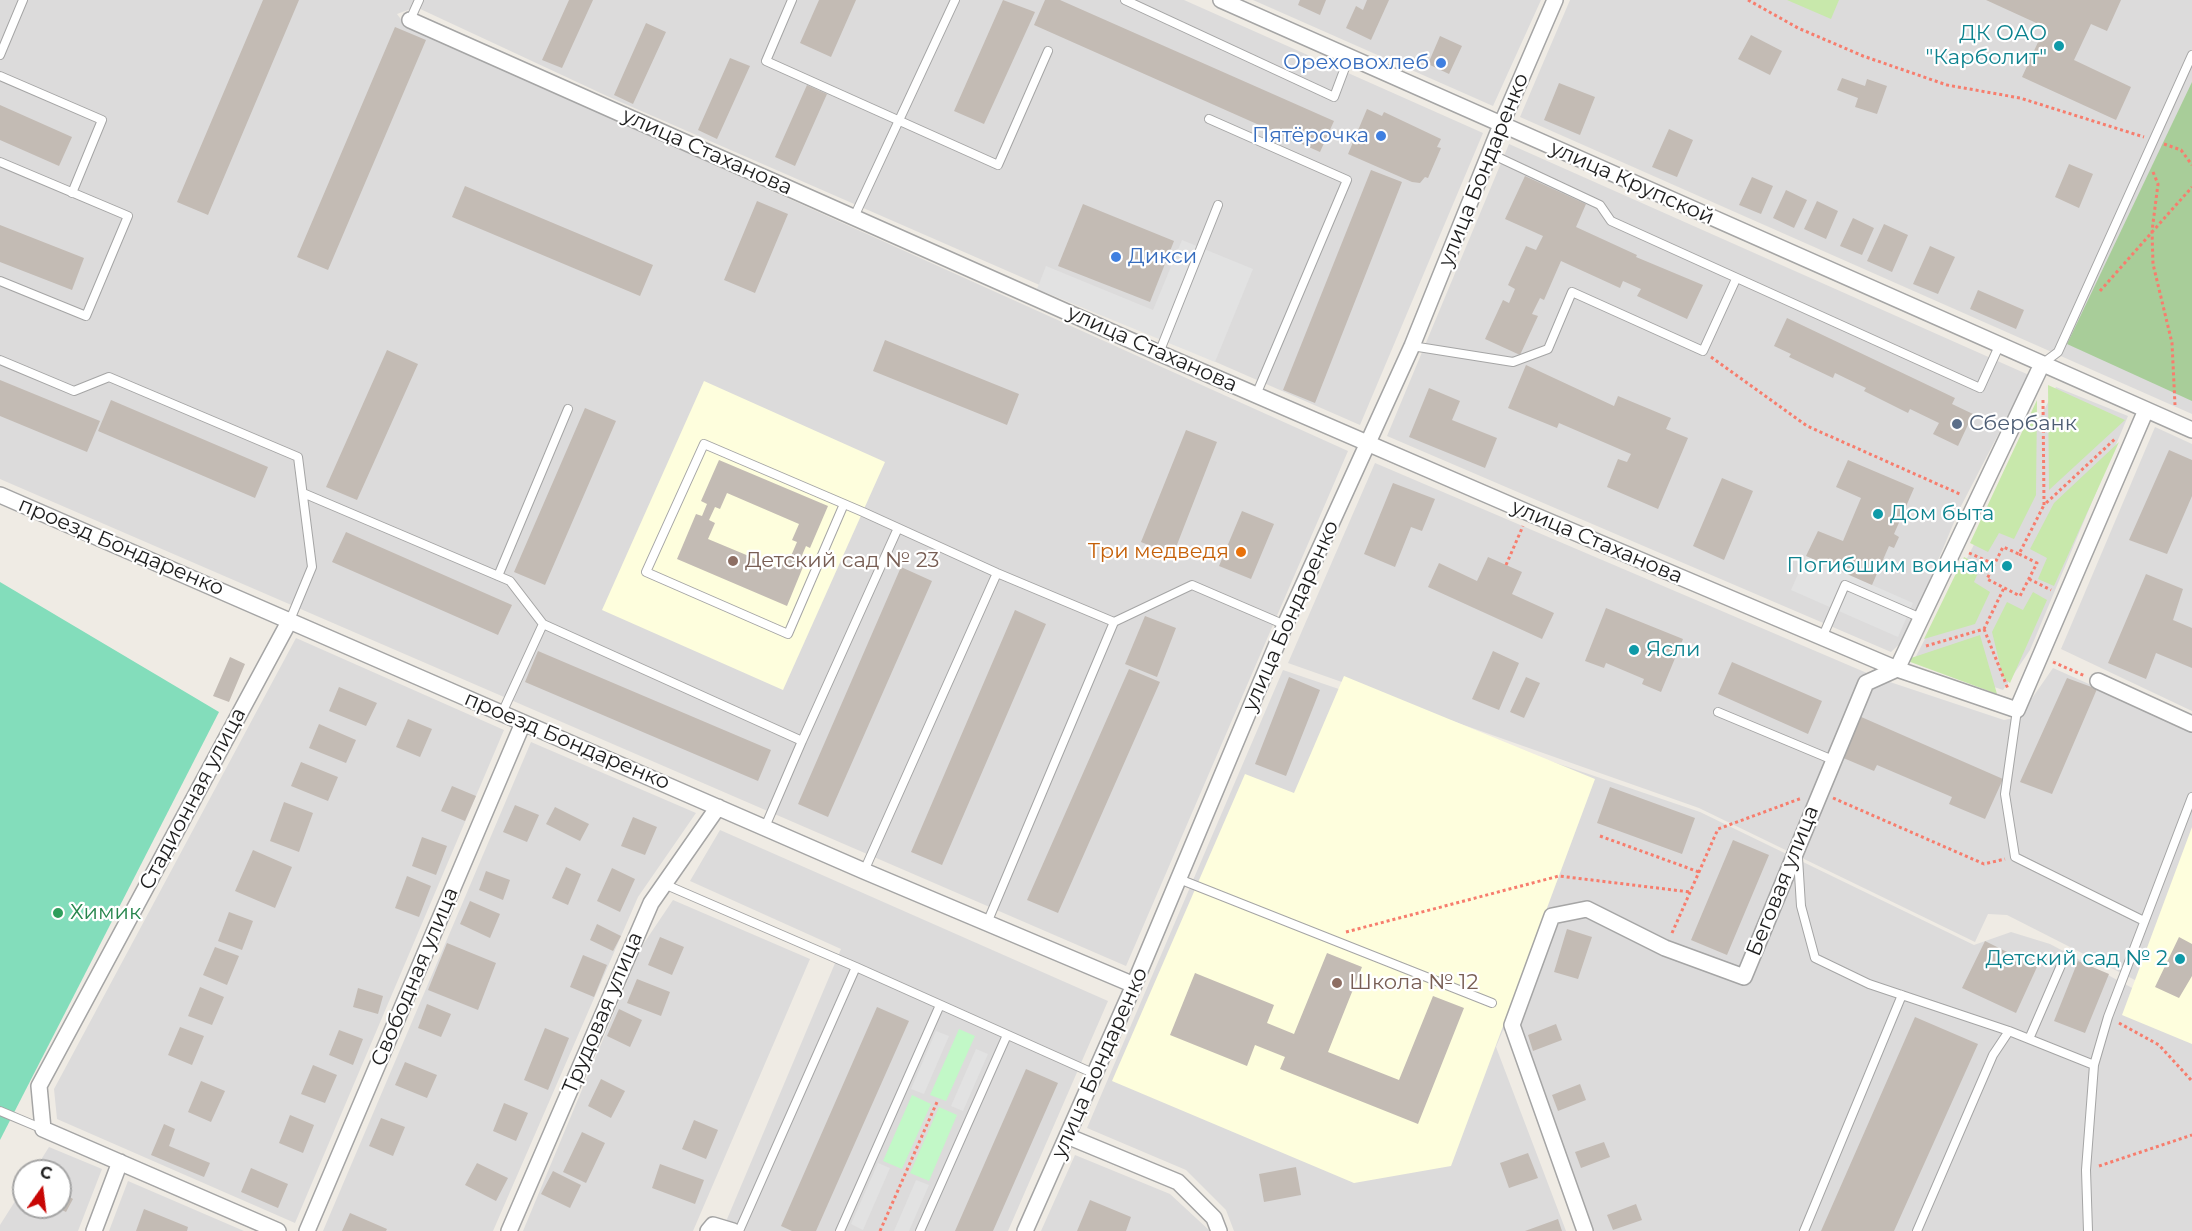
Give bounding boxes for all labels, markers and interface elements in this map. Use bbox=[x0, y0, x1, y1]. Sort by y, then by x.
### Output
place label: ДК ОАО "Карболит" bbox=[1925, 21, 2047, 71]
marker: ДК ОАО "Карболит" bbox=[2052, 39, 2066, 53]
place label: Ореховохлеб bbox=[1283, 50, 1429, 76]
marker: Ореховохлеб bbox=[1434, 56, 1448, 70]
street label: улица Бондаренко bbox=[1434, 70, 1534, 270]
street label: улица Стаханова bbox=[618, 103, 796, 201]
place label: Пятёрочка bbox=[1252, 123, 1369, 149]
marker: Пятёрочка bbox=[1374, 129, 1388, 143]
street label: улица Крупской bbox=[1546, 135, 1718, 231]
place label: Дикси bbox=[1128, 244, 1197, 270]
marker: Дикси bbox=[1109, 250, 1123, 264]
street label: улица Стаханова bbox=[1063, 300, 1241, 398]
place label: Сбербанк bbox=[1969, 411, 2077, 437]
marker: Сбербанк bbox=[1950, 417, 1964, 431]
street label: проезд Бондаренко bbox=[14, 492, 228, 602]
street label: улица Стаханова bbox=[1508, 495, 1686, 589]
place label: Дом быта bbox=[1890, 501, 1994, 527]
marker: Дом быта bbox=[1871, 507, 1885, 521]
street label: улица Бондаренко bbox=[1237, 517, 1345, 715]
place label: Три медведя bbox=[1088, 539, 1229, 565]
marker: Три медведя bbox=[1234, 545, 1248, 559]
place label: Детский сад № 23 bbox=[745, 548, 939, 574]
place label: Погибшим воинам bbox=[1786, 553, 1995, 579]
marker: Детский сад № 23 bbox=[726, 554, 740, 568]
marker: Погибшим воинам bbox=[2000, 559, 2014, 573]
place label: Ясли bbox=[1646, 637, 1701, 663]
marker: Ясли bbox=[1627, 643, 1641, 657]
street label: проезд Бондаренко bbox=[460, 686, 674, 796]
street label: Стадионная улица bbox=[134, 704, 252, 894]
street label: Беговая улица bbox=[1741, 802, 1825, 960]
street label: Свободная улица bbox=[366, 884, 464, 1070]
place label: Химик bbox=[70, 900, 141, 926]
marker: Химик bbox=[51, 906, 65, 920]
street label: Трудовая улица bbox=[558, 928, 648, 1098]
place label: Детский сад № 2 bbox=[1985, 946, 2168, 972]
marker: Детский сад № 2 bbox=[2173, 952, 2187, 966]
street label: улица Бондаренко bbox=[1046, 964, 1154, 1162]
place label: Школа № 12 bbox=[1349, 970, 1478, 996]
marker: Школа № 12 bbox=[1330, 976, 1344, 990]
north arrow bbox=[12, 1159, 72, 1219]
text: С bbox=[38, 1162, 54, 1184]

